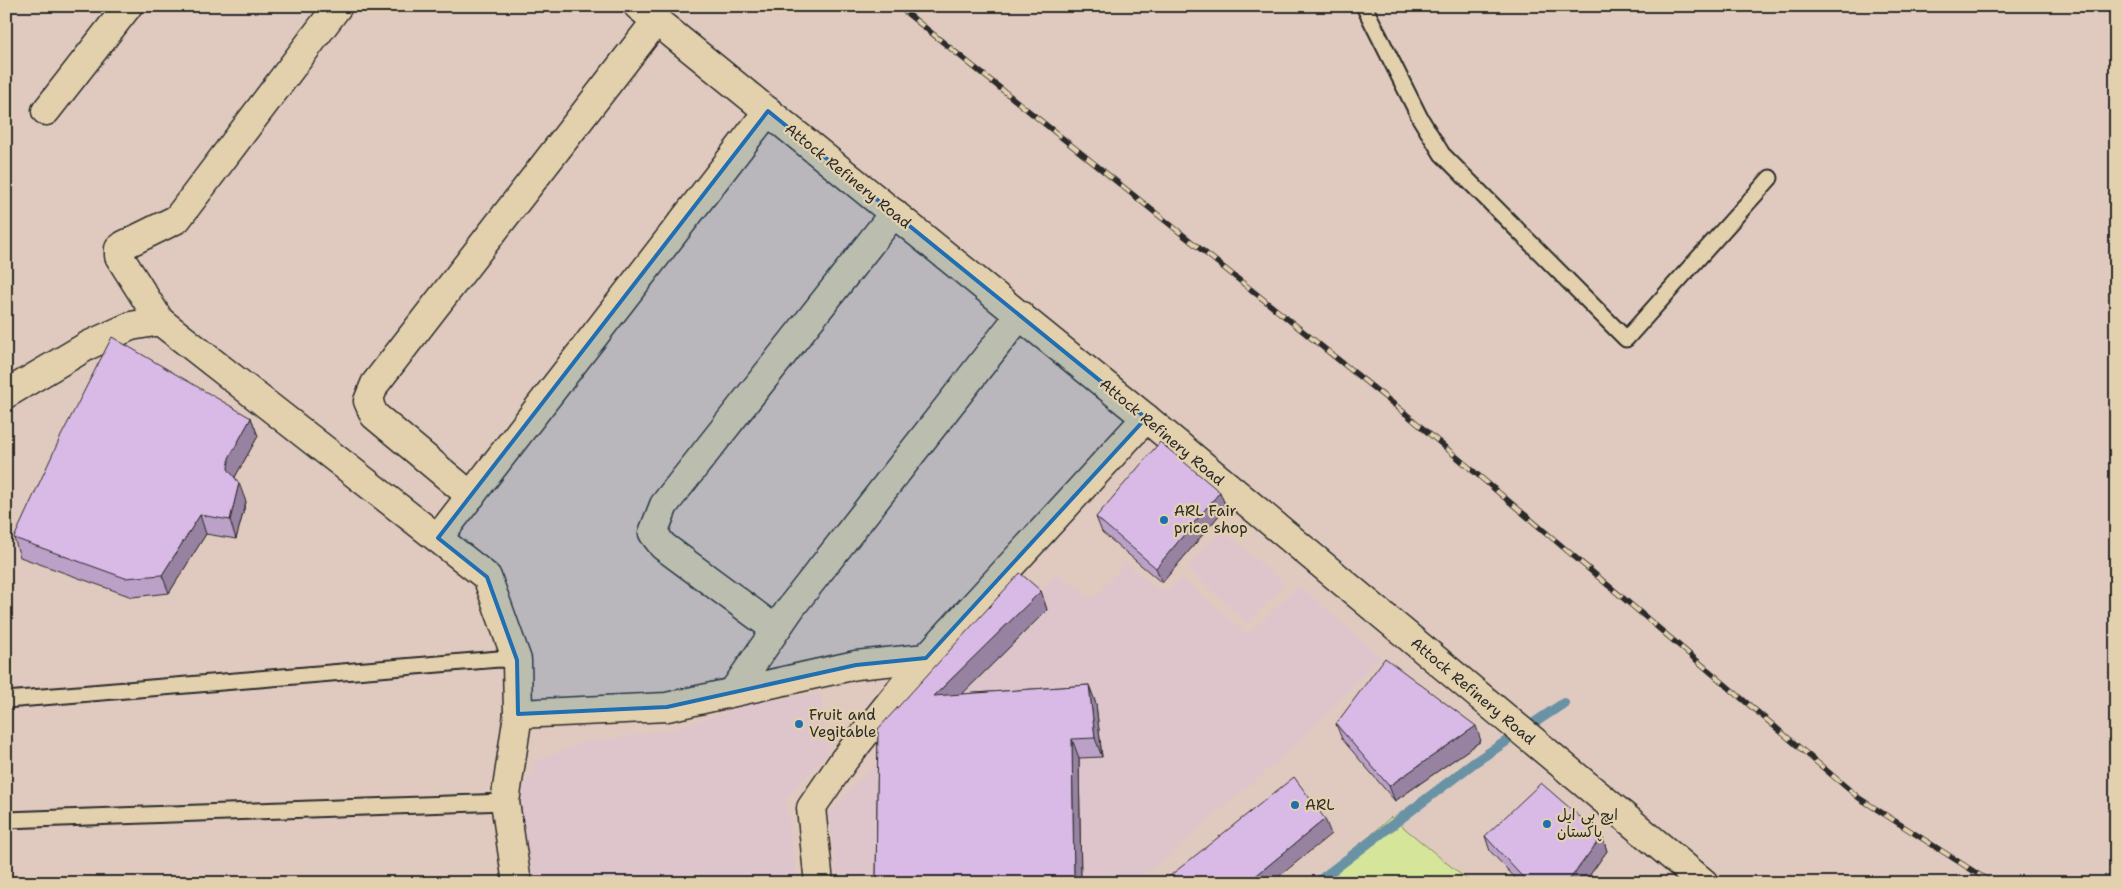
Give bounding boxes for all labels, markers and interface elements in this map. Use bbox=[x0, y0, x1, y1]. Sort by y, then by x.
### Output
street label: Attock Refinery Road bbox=[781, 119, 916, 233]
street label: Attock Refinery Road bbox=[1095, 374, 1229, 490]
place label: ARL Fair price shop bbox=[1174, 501, 1248, 538]
marker: ARL Fair price shop bbox=[1158, 514, 1170, 526]
street label: Attock Refinery Road bbox=[1406, 633, 1540, 749]
place label: Fruit and Vegitable bbox=[809, 705, 877, 742]
marker: Fruit and Vegitable bbox=[793, 718, 805, 730]
place label: ARL bbox=[1305, 795, 1334, 815]
marker: ARL bbox=[1289, 799, 1301, 811]
place label: ایچ بی ایل پاکستان bbox=[1557, 805, 1618, 842]
marker: ایچ بی ایل پاکستان bbox=[1541, 818, 1553, 830]

